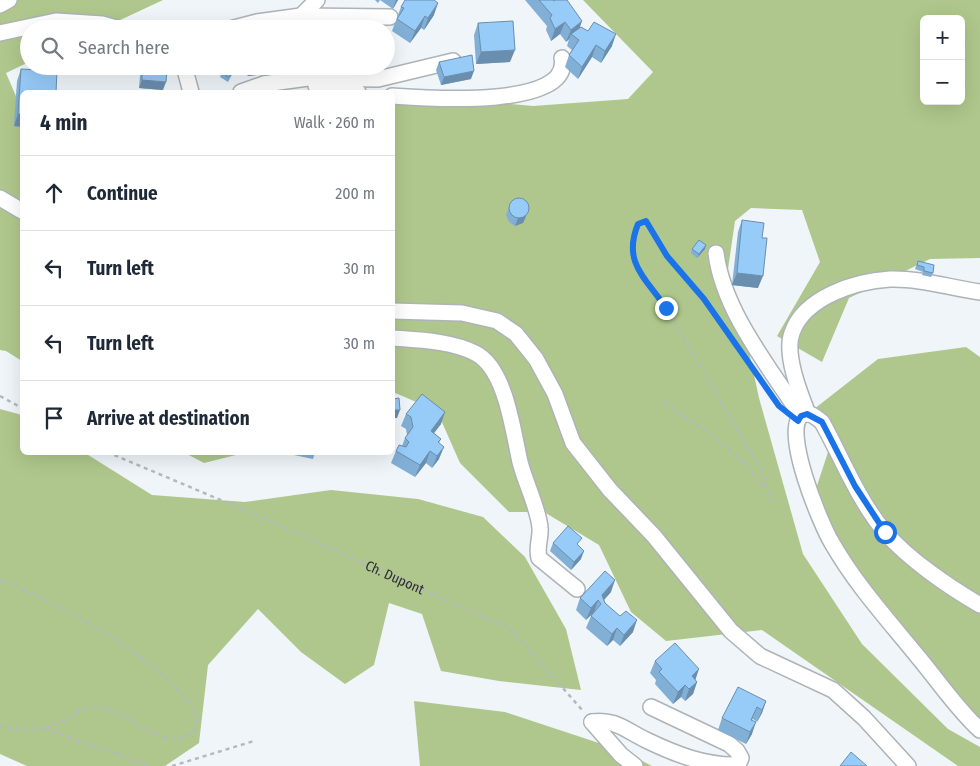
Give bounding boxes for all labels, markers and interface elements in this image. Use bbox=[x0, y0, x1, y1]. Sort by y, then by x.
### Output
map controls bbox=[920, 15, 965, 105]
button: + bbox=[920, 15, 965, 60]
search box bbox=[20, 20, 395, 75]
icon: search bbox=[38, 34, 66, 62]
text: Search here bbox=[78, 36, 170, 59]
button: − bbox=[920, 60, 965, 105]
text: 4 min bbox=[40, 110, 88, 136]
text: Walk · 260 m bbox=[294, 113, 375, 132]
icon: ahead bbox=[40, 179, 68, 207]
text: Continue bbox=[87, 182, 158, 205]
text: 200 m bbox=[335, 184, 375, 203]
icon: left bbox=[40, 254, 68, 282]
text: Turn left bbox=[87, 257, 154, 280]
text: 30 m bbox=[343, 259, 375, 278]
route end bbox=[655, 297, 678, 320]
icon: left bbox=[40, 329, 68, 357]
text: Turn left bbox=[87, 332, 154, 355]
text: 30 m bbox=[343, 334, 375, 353]
icon: arrive bbox=[40, 404, 68, 432]
text: Arrive at destination bbox=[87, 407, 250, 430]
route start bbox=[874, 521, 897, 544]
street label: Ch. Dupont bbox=[363, 557, 427, 599]

